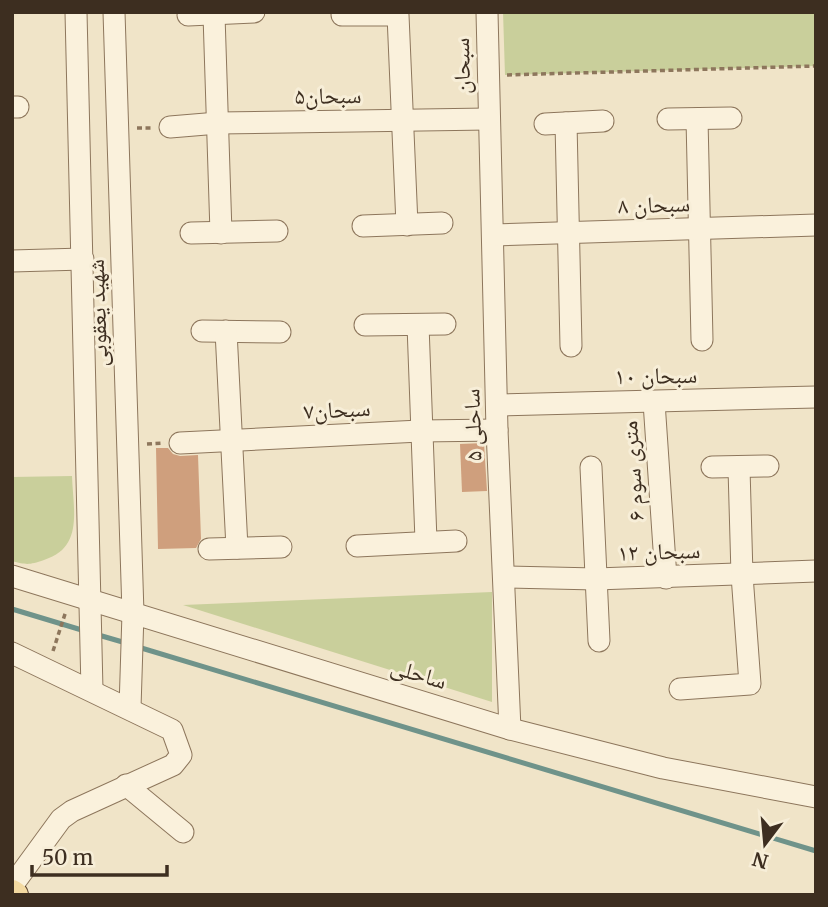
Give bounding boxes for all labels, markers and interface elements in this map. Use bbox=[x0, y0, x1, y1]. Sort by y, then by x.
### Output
street label: سبحان bbox=[446, 38, 476, 94]
street label: سبحان۵ bbox=[294, 80, 362, 110]
street label: سبحان ۸ bbox=[617, 188, 691, 220]
street label: شهید یعقوبی bbox=[81, 259, 113, 367]
street label: سبحان ۱۰ bbox=[614, 360, 698, 390]
street label: ساحلی ۵ bbox=[456, 388, 488, 462]
street label: سبحان۷ bbox=[303, 393, 371, 425]
street label: ۶ متری سوم bbox=[614, 420, 652, 522]
street label: سبحان ۱۲ bbox=[617, 535, 701, 567]
street label: ساحلی bbox=[387, 651, 451, 695]
north arrow bbox=[730, 809, 800, 879]
scale bar bbox=[32, 834, 166, 878]
text: 50 m bbox=[42, 844, 93, 871]
text: N bbox=[750, 847, 771, 874]

